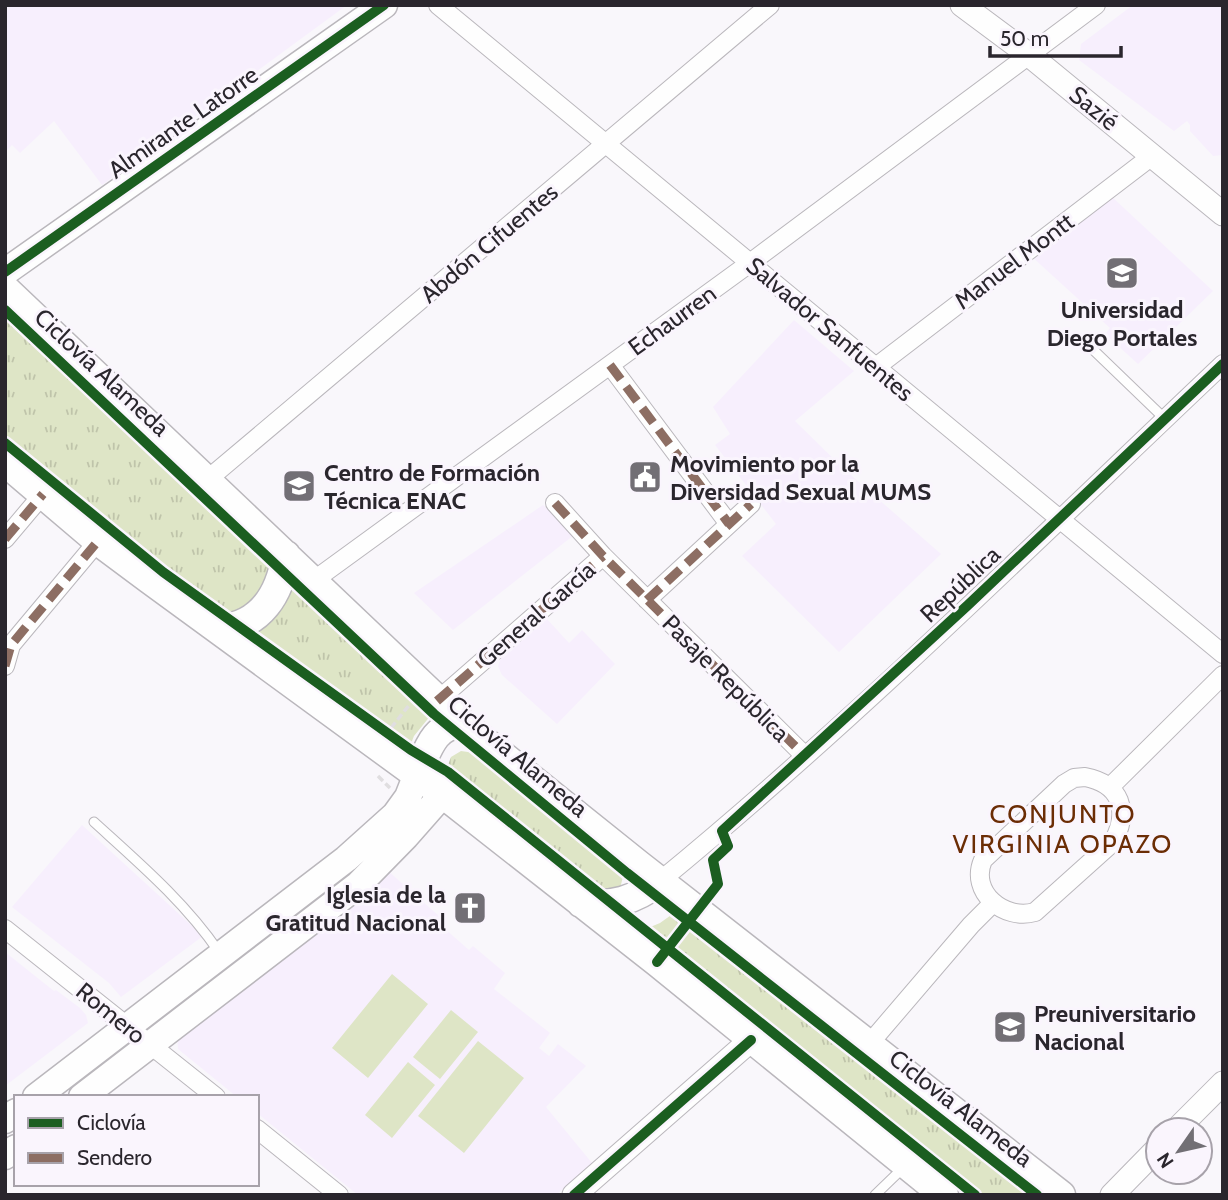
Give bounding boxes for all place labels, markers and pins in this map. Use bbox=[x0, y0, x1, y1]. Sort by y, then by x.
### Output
school or university icon: Universidad Diego Portales bbox=[1103, 254, 1141, 292]
place label: Universidad Diego Portales bbox=[1047, 295, 1197, 352]
place label: Movimiento por la Diversidad Sexual MUMS bbox=[670, 449, 931, 506]
place label: Centro de Formación Técnica ENAC bbox=[324, 458, 540, 515]
public building icon: Movimiento por la Diversidad Sexual MUMS bbox=[626, 458, 664, 496]
school or university icon: Centro de Formación Técnica ENAC bbox=[280, 467, 318, 505]
place label: Iglesia de la Gratitud Nacional bbox=[266, 880, 446, 937]
church icon: Iglesia de la Gratitud Nacional bbox=[451, 889, 489, 927]
place label: Preuniversitario Nacional bbox=[1034, 999, 1196, 1056]
school or university icon: Preuniversitario Nacional bbox=[991, 1008, 1029, 1046]

